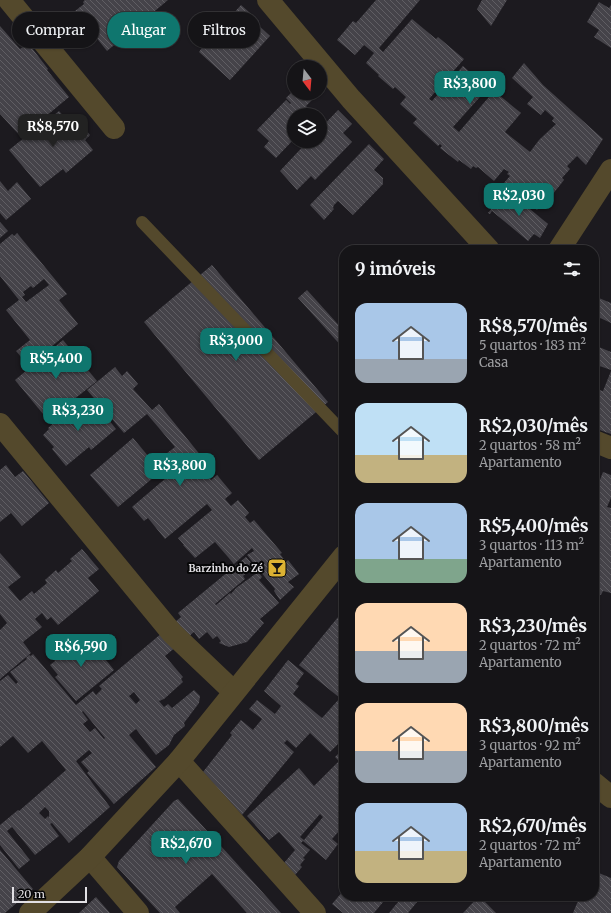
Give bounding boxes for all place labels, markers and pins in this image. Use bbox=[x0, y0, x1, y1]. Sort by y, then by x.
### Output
pin: R$3,800 bbox=[433, 71, 507, 105]
pin: R$8,570 bbox=[16, 114, 90, 148]
pin: R$2,030 bbox=[482, 183, 556, 217]
pin: R$3,000 bbox=[199, 328, 273, 362]
pin: R$5,400 bbox=[19, 346, 93, 380]
pin: R$3,230 bbox=[41, 398, 115, 432]
pin: R$3,800 bbox=[143, 453, 217, 487]
bar icon: Barzinho do Zé bbox=[266, 557, 288, 579]
place label: Barzinho do Zé bbox=[188, 562, 264, 575]
pin: R$6,590 bbox=[44, 634, 118, 668]
pin: R$2,670 bbox=[149, 831, 223, 865]

